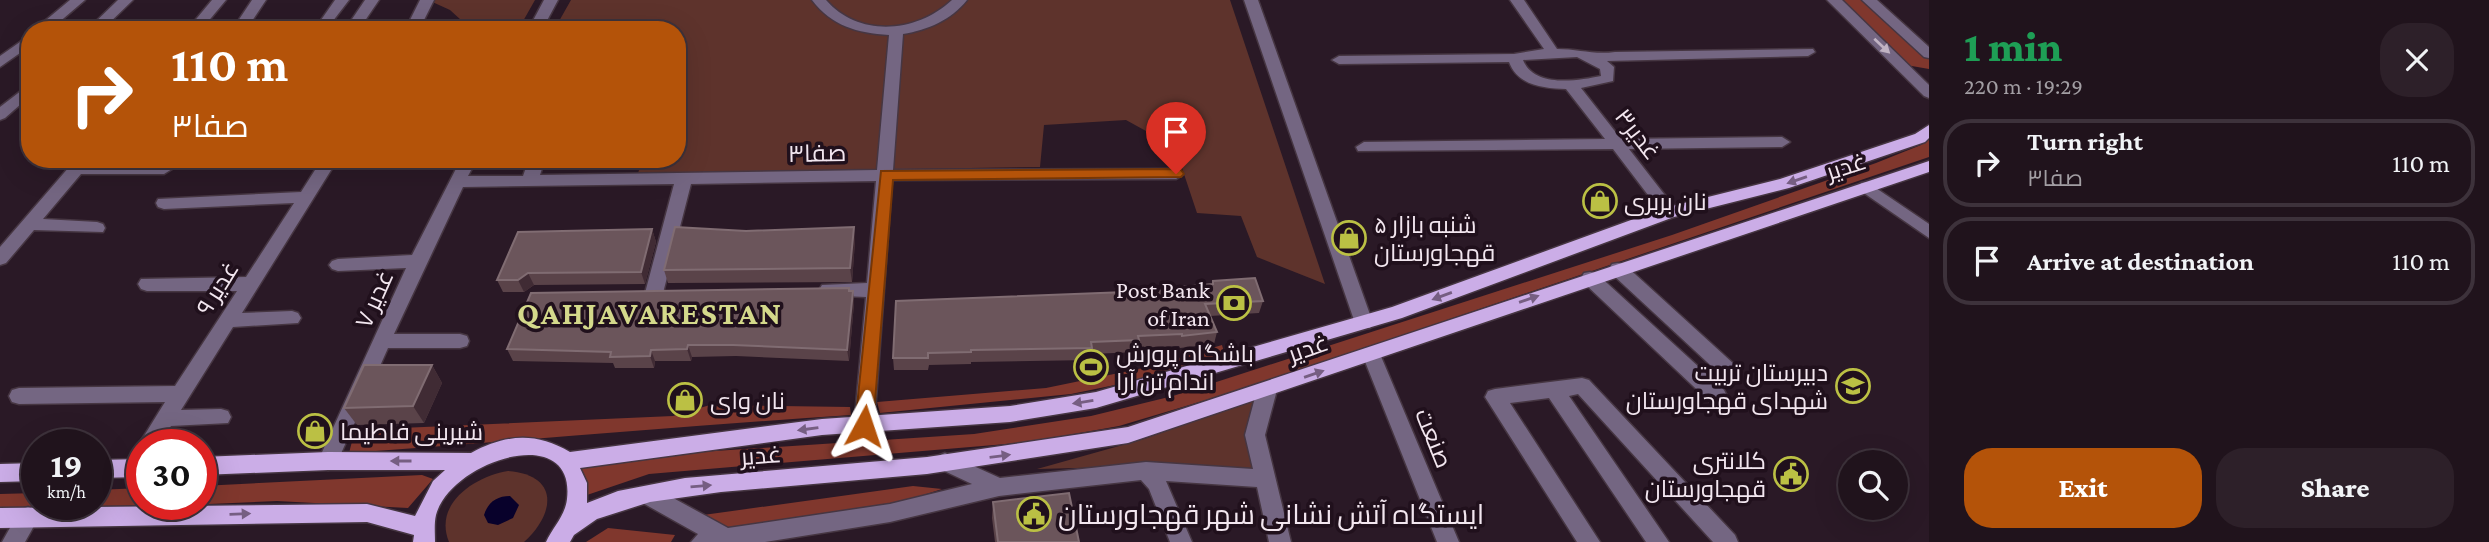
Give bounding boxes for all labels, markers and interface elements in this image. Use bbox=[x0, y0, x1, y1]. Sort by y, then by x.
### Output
text: 1 min bbox=[1964, 23, 2062, 70]
button: close bbox=[2380, 23, 2454, 97]
text: 110 m bbox=[171, 37, 288, 92]
one-way arrow bbox=[1874, 37, 1891, 54]
icon: right bbox=[56, 49, 147, 140]
text: 220 m · 19:29 bbox=[1964, 73, 2083, 99]
pin bbox=[1146, 102, 1206, 174]
street label: غدیر۳ bbox=[1610, 103, 1666, 165]
text: صفا۳ bbox=[171, 108, 249, 144]
icon: arrive bbox=[1157, 113, 1195, 151]
text: Turn right bbox=[2027, 127, 2143, 156]
street label: صفا۳ bbox=[788, 139, 846, 167]
icon: right bbox=[1968, 144, 2006, 182]
street label: غدیر bbox=[1821, 147, 1870, 186]
text: 110 m bbox=[2392, 149, 2450, 178]
text: صفا۳ bbox=[2027, 165, 2083, 191]
one-way arrow bbox=[1787, 175, 1808, 185]
shop icon: نان بربری bbox=[1581, 182, 1619, 220]
place label: نان بربری bbox=[1624, 188, 1707, 216]
place label: ۵ شنبه بازار قهجاورستان bbox=[1374, 211, 1495, 267]
shop icon: ۵ شنبه بازار قهجاورستان bbox=[1330, 219, 1368, 257]
icon: arrive bbox=[1968, 242, 2006, 280]
text: Arrive at destination bbox=[2027, 247, 2254, 276]
text: 110 m bbox=[2392, 247, 2450, 276]
street label: غدیر ۹ bbox=[190, 256, 244, 320]
street label: غدیر ۷ bbox=[349, 266, 399, 332]
place label: Post Bank of Iran bbox=[1116, 276, 1211, 331]
bank icon: Post Bank of Iran bbox=[1215, 284, 1253, 322]
one-way arrow bbox=[1431, 291, 1452, 302]
one-way arrow bbox=[1518, 293, 1539, 304]
district label: QAHJAVARESTAN bbox=[517, 295, 783, 331]
street label: غدیر bbox=[1282, 329, 1332, 368]
place label: باشگاه پرورش اندام تن آرا bbox=[1116, 340, 1254, 398]
sports icon: باشگاه پرورش اندام تن آرا bbox=[1072, 348, 1110, 386]
place label: دبیرستان تربیت شهدای قهجاورستان bbox=[1626, 359, 1828, 415]
school or university icon: دبیرستان تربیت شهدای قهجاورستان bbox=[1834, 367, 1872, 405]
one-way arrow bbox=[1303, 368, 1324, 379]
shop icon: نان وای bbox=[666, 381, 704, 419]
place label: نان وای bbox=[710, 387, 785, 415]
position arrow bbox=[827, 389, 901, 463]
one-way arrow bbox=[1072, 397, 1094, 408]
street label: صنعت bbox=[1410, 404, 1458, 472]
shop icon: شیرینی فاطیما bbox=[296, 412, 334, 450]
place label: شیرینی فاطیما bbox=[340, 418, 483, 446]
one-way arrow bbox=[797, 424, 819, 435]
speed limit sign: 30 bbox=[126, 429, 217, 520]
street label: غدیر bbox=[738, 440, 782, 470]
text: 19 bbox=[50, 446, 83, 485]
place label: کلانتری قهجاورستان bbox=[1645, 447, 1766, 503]
button: Exit bbox=[1964, 448, 2202, 528]
button: Share bbox=[2216, 448, 2454, 528]
one-way arrow bbox=[989, 450, 1011, 461]
map controls bbox=[1838, 450, 1908, 520]
button: search bbox=[1838, 450, 1908, 520]
one-way arrow bbox=[390, 455, 412, 467]
public building icon: کلانتری قهجاورستان bbox=[1772, 455, 1810, 493]
one-way arrow bbox=[690, 480, 712, 491]
text: km/h bbox=[47, 482, 86, 502]
public building icon: ایستگاه آتش نشانی شهر قهجاورستان bbox=[1015, 495, 1053, 533]
place label: ایستگاه آتش نشانی شهر قهجاورستان bbox=[1058, 499, 1484, 531]
one-way arrow bbox=[229, 508, 251, 520]

